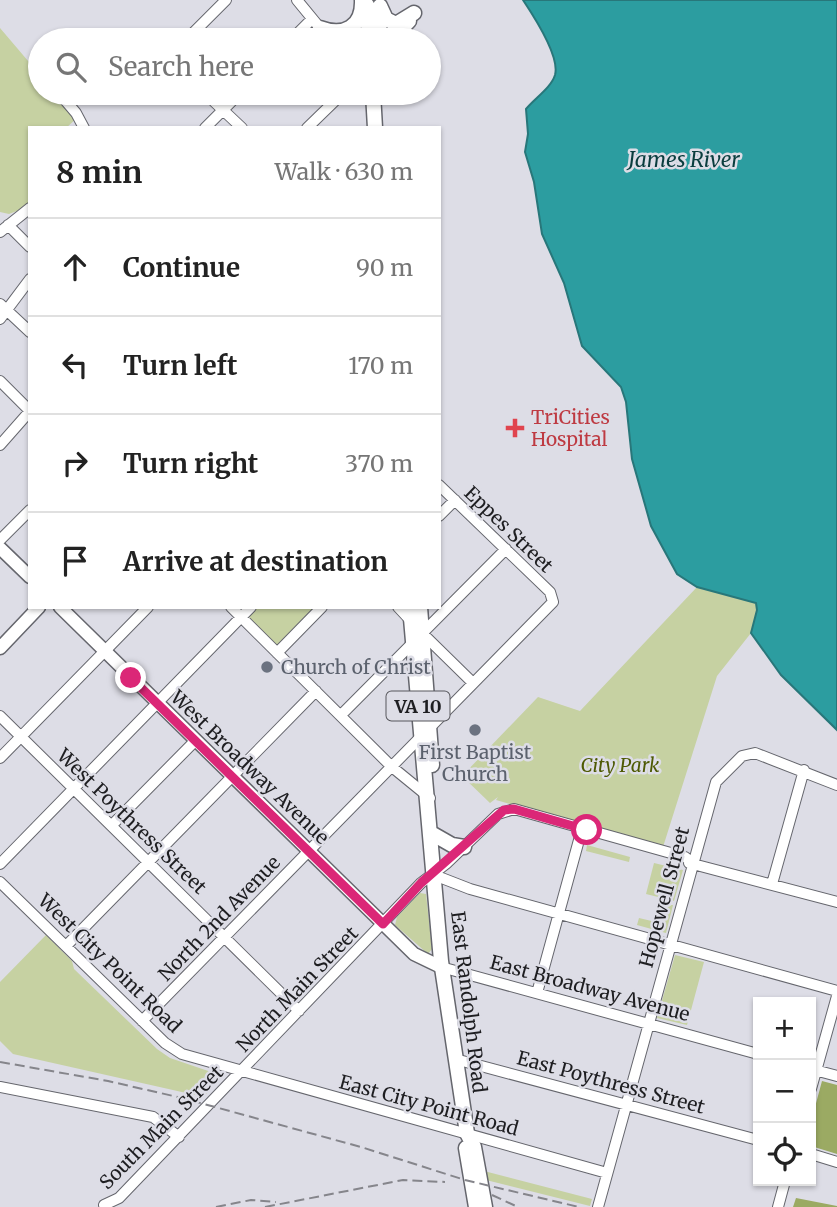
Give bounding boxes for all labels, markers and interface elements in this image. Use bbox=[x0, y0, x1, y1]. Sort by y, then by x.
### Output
search box bbox=[28, 28, 441, 105]
icon: search bbox=[52, 48, 90, 86]
text: Search here bbox=[108, 50, 254, 83]
water label: James River bbox=[626, 146, 740, 173]
text: 8 min bbox=[56, 153, 142, 191]
text: Walk · 630 m bbox=[275, 157, 413, 186]
icon: ahead bbox=[56, 248, 94, 286]
text: Continue bbox=[123, 251, 240, 284]
text: 90 m bbox=[356, 253, 413, 282]
icon: left bbox=[56, 346, 94, 384]
text: Turn left bbox=[123, 349, 237, 382]
text: 170 m bbox=[348, 351, 413, 380]
place label: TriCities Hospital bbox=[531, 405, 610, 451]
marker: TriCities Hospital bbox=[505, 418, 525, 438]
icon: right bbox=[56, 444, 94, 482]
text: Turn right bbox=[123, 447, 258, 480]
text: 370 m bbox=[345, 449, 413, 478]
street label: Eppes Street bbox=[460, 481, 559, 578]
icon: arrive bbox=[56, 542, 94, 580]
text: Arrive at destination bbox=[123, 545, 388, 578]
place label: Church of Christ bbox=[281, 655, 431, 679]
marker: Church of Christ bbox=[259, 659, 275, 675]
route end bbox=[115, 662, 146, 693]
street label: West Broadway Avenue bbox=[165, 684, 334, 849]
road number: VA 10 bbox=[386, 692, 450, 720]
marker: First Baptist Church bbox=[467, 722, 483, 738]
place label: First Baptist Church bbox=[419, 740, 532, 786]
street label: West Poythress Street bbox=[51, 743, 212, 899]
park label: City Park bbox=[581, 753, 660, 777]
route start bbox=[571, 814, 602, 845]
street label: Hopewell Street bbox=[634, 823, 694, 970]
street label: North 2nd Avenue bbox=[153, 850, 285, 986]
street label: West City Point Road bbox=[33, 888, 187, 1038]
street label: East Randolph Road bbox=[446, 910, 492, 1094]
street label: North Main Street bbox=[231, 921, 363, 1057]
street label: East Broadway Avenue bbox=[487, 950, 693, 1026]
map controls bbox=[753, 997, 816, 1186]
button: + bbox=[753, 997, 816, 1060]
street label: East Poythress Street bbox=[514, 1045, 708, 1119]
street label: South Main Street bbox=[94, 1060, 228, 1194]
button: − bbox=[753, 1060, 816, 1123]
street label: East City Point Road bbox=[337, 1070, 521, 1140]
button: locate bbox=[753, 1123, 816, 1186]

